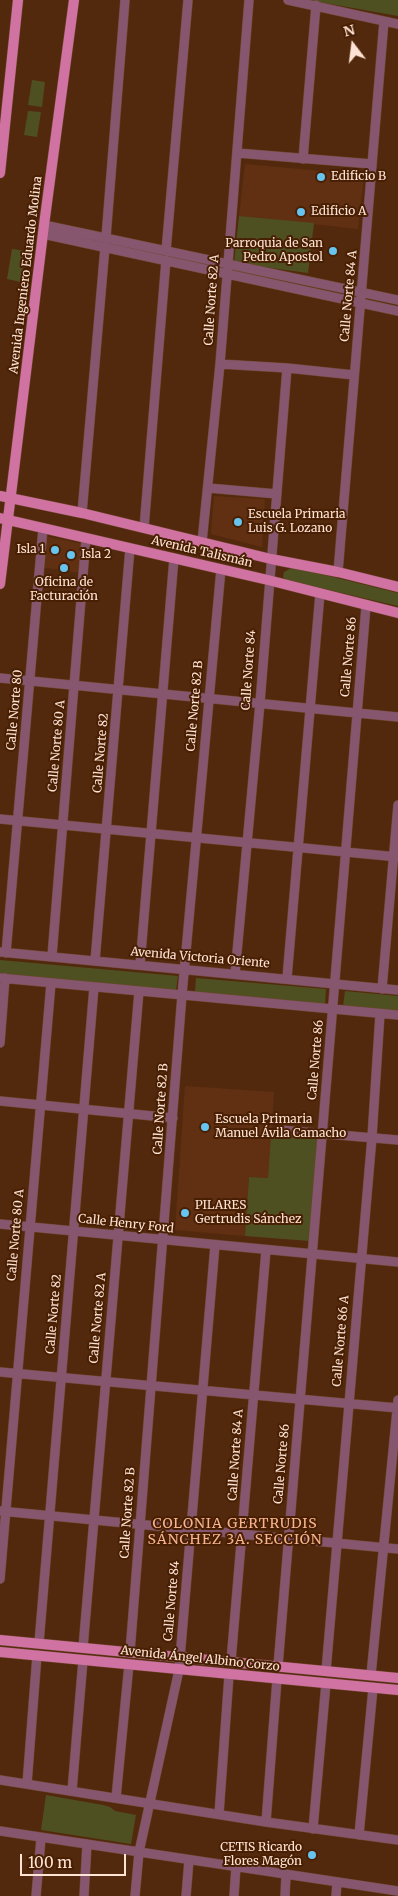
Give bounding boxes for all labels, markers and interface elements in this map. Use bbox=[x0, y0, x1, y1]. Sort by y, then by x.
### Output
north arrow bbox=[328, 20, 378, 70]
text: N bbox=[341, 20, 357, 41]
place label: Edificio B bbox=[331, 170, 386, 184]
marker: Edificio B bbox=[315, 171, 327, 183]
street label: Avenida Ingeniero Eduardo Molina bbox=[7, 175, 45, 375]
place label: Edificio A bbox=[311, 205, 367, 219]
marker: Edificio A bbox=[295, 206, 307, 218]
place label: Parroquia de San Pedro Apostol bbox=[225, 237, 323, 265]
marker: Parroquia de San Pedro Apostol bbox=[327, 245, 339, 257]
street label: Calle Norte 84 A bbox=[338, 250, 360, 342]
street label: Calle Norte 82 A bbox=[202, 254, 222, 346]
place label: Escuela Primaria Luis G. Lozano bbox=[248, 508, 346, 536]
marker: Escuela Primaria Luis G. Lozano bbox=[232, 516, 244, 528]
street label: Avenida Talismán bbox=[150, 533, 254, 571]
place label: Isla 1 bbox=[17, 543, 45, 557]
marker: Isla 1 bbox=[49, 544, 61, 556]
place label: Isla 2 bbox=[81, 548, 111, 562]
marker: Isla 2 bbox=[65, 549, 77, 561]
marker: Oficina de Facturación bbox=[58, 562, 70, 574]
place label: Oficina de Facturación bbox=[30, 576, 98, 604]
street label: Calle Norte 86 bbox=[338, 616, 360, 698]
street label: Calle Norte 84 bbox=[239, 629, 259, 711]
street label: Calle Norte 82 B bbox=[184, 660, 206, 752]
street label: Calle Norte 80 bbox=[4, 669, 26, 751]
street label: Calle Norte 80 A bbox=[46, 699, 68, 793]
street label: Calle Norte 82 bbox=[90, 712, 112, 794]
street label: Avenida Victoria Oriente bbox=[130, 945, 270, 971]
street label: Calle Norte 86 bbox=[305, 1019, 327, 1101]
street label: Calle Norte 82 B bbox=[151, 1063, 171, 1155]
place label: Escuela Primaria Manuel Ávila Camacho bbox=[215, 1113, 346, 1141]
marker: Escuela Primaria Manuel Ávila Camacho bbox=[199, 1121, 211, 1133]
street label: Calle Norte 80 A bbox=[5, 1188, 27, 1282]
place label: PILARES Gertrudis Sánchez bbox=[195, 1199, 301, 1227]
marker: PILARES Gertrudis Sánchez bbox=[179, 1207, 191, 1219]
street label: Calle Henry Ford bbox=[77, 1212, 175, 1236]
street label: Calle Norte 82 A bbox=[87, 1272, 109, 1364]
street label: Calle Norte 82 bbox=[43, 1273, 65, 1355]
street label: Calle Norte 86 A bbox=[330, 1295, 352, 1387]
street label: Calle Norte 84 A bbox=[226, 1409, 246, 1501]
street label: Calle Norte 86 bbox=[271, 1423, 293, 1505]
street label: Calle Norte 82 B bbox=[118, 1467, 138, 1559]
district label: COLONIA GERTRUDIS SÁNCHEZ 3A. SECCIÓN bbox=[145, 1516, 325, 1548]
street label: Calle Norte 84 bbox=[161, 1560, 183, 1642]
street label: Avenida Ángel Albino Corzo bbox=[120, 1643, 280, 1675]
place label: CETIS Ricardo Flores Magón bbox=[220, 1841, 302, 1869]
scale bar bbox=[22, 1844, 129, 1876]
marker: CETIS Ricardo Flores Magón bbox=[306, 1849, 318, 1861]
text: 100 m bbox=[28, 1853, 72, 1872]

